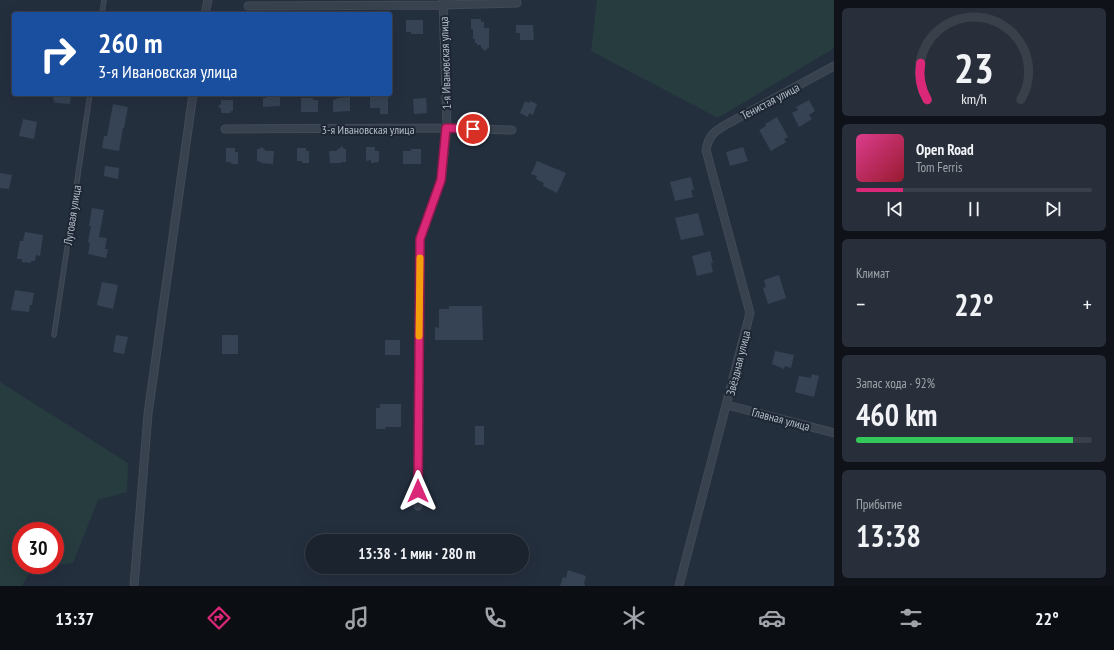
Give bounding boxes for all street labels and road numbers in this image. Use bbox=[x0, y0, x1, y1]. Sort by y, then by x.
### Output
street label: 1-я Ивановская улица bbox=[436, 16, 454, 110]
street label: Тенистая улица bbox=[738, 79, 802, 123]
street label: 3-я Ивановская улица bbox=[322, 122, 415, 137]
street label: Луговая улица bbox=[60, 184, 84, 247]
street label: Звёздная улица bbox=[723, 329, 753, 397]
street label: Главная улица bbox=[750, 404, 812, 434]

